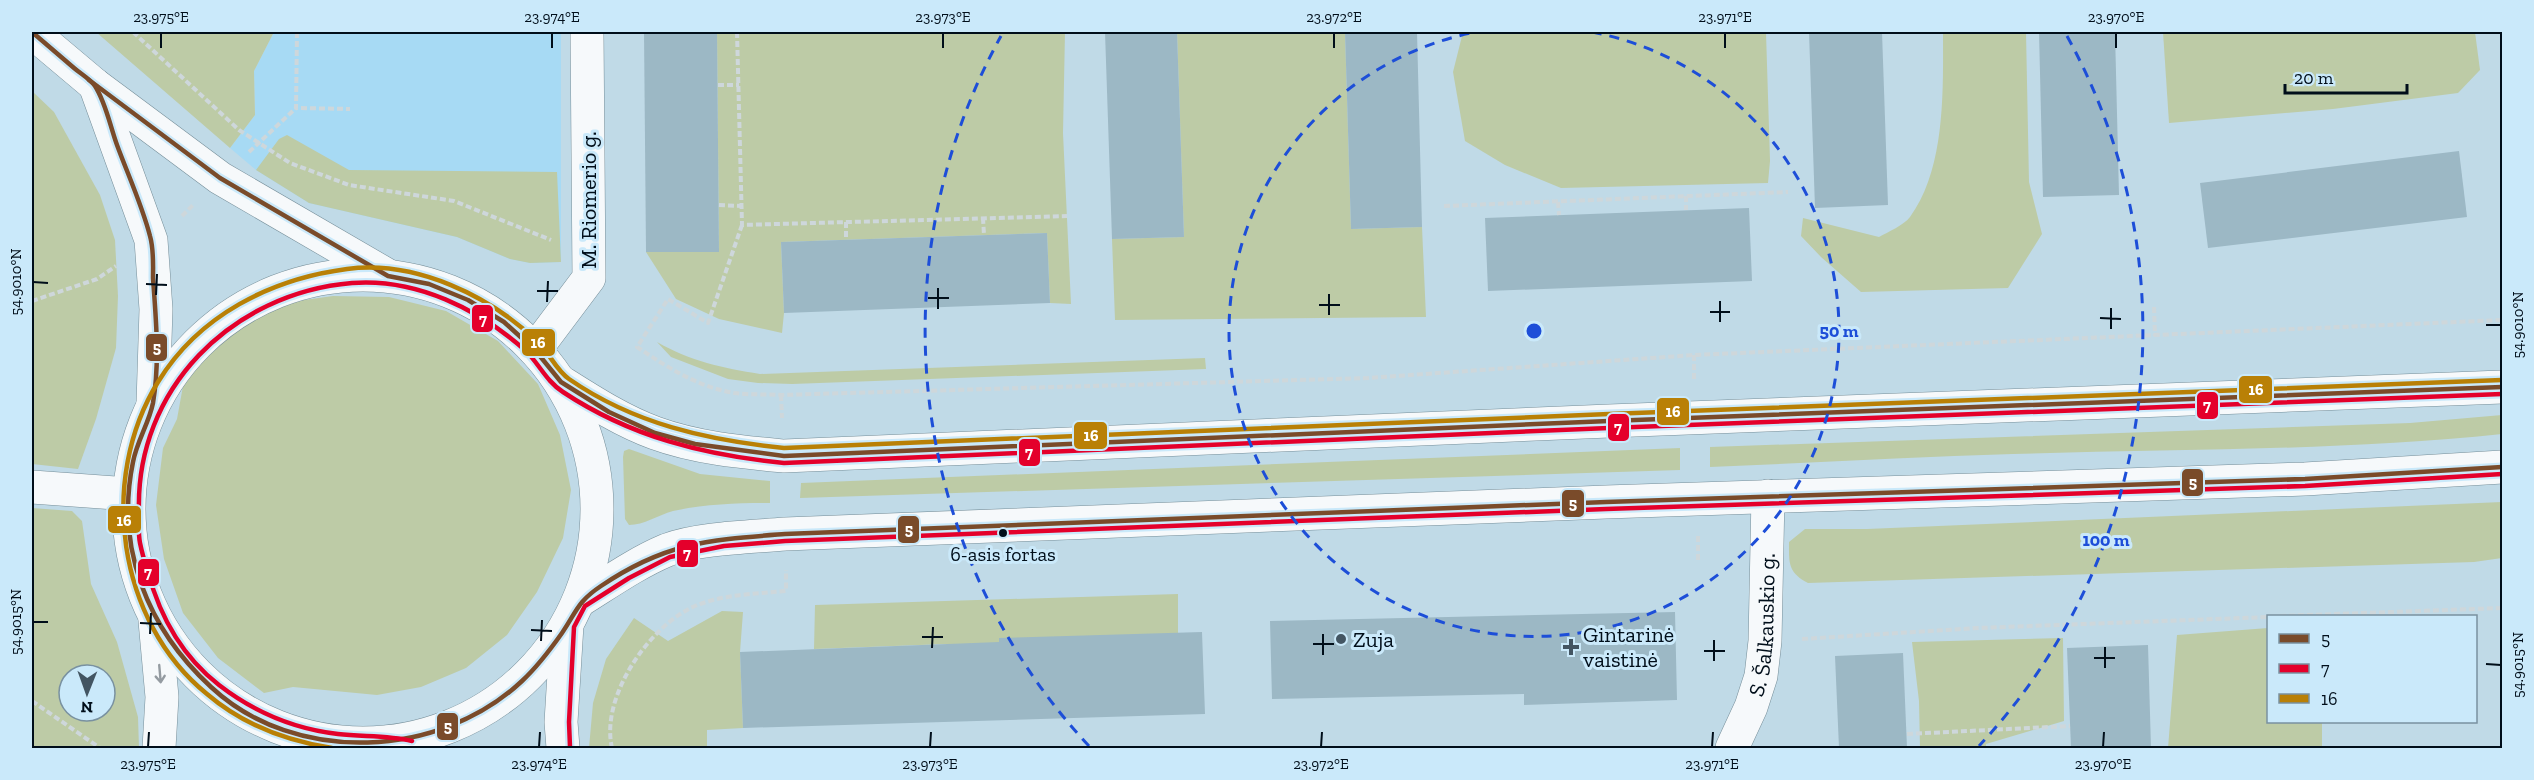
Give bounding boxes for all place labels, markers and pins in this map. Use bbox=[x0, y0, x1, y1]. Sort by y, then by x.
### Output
centre of rings bbox=[1524, 321, 1544, 341]
marker: 6-asis fortas bbox=[997, 527, 1009, 539]
place label: 6-asis fortas bbox=[950, 542, 1056, 566]
place label: Gintarinė vaistinė bbox=[1583, 621, 1674, 673]
place label: Zuja bbox=[1353, 626, 1394, 653]
marker: Zuja bbox=[1334, 632, 1348, 646]
marker: Gintarinė vaistinė bbox=[1564, 640, 1578, 654]

